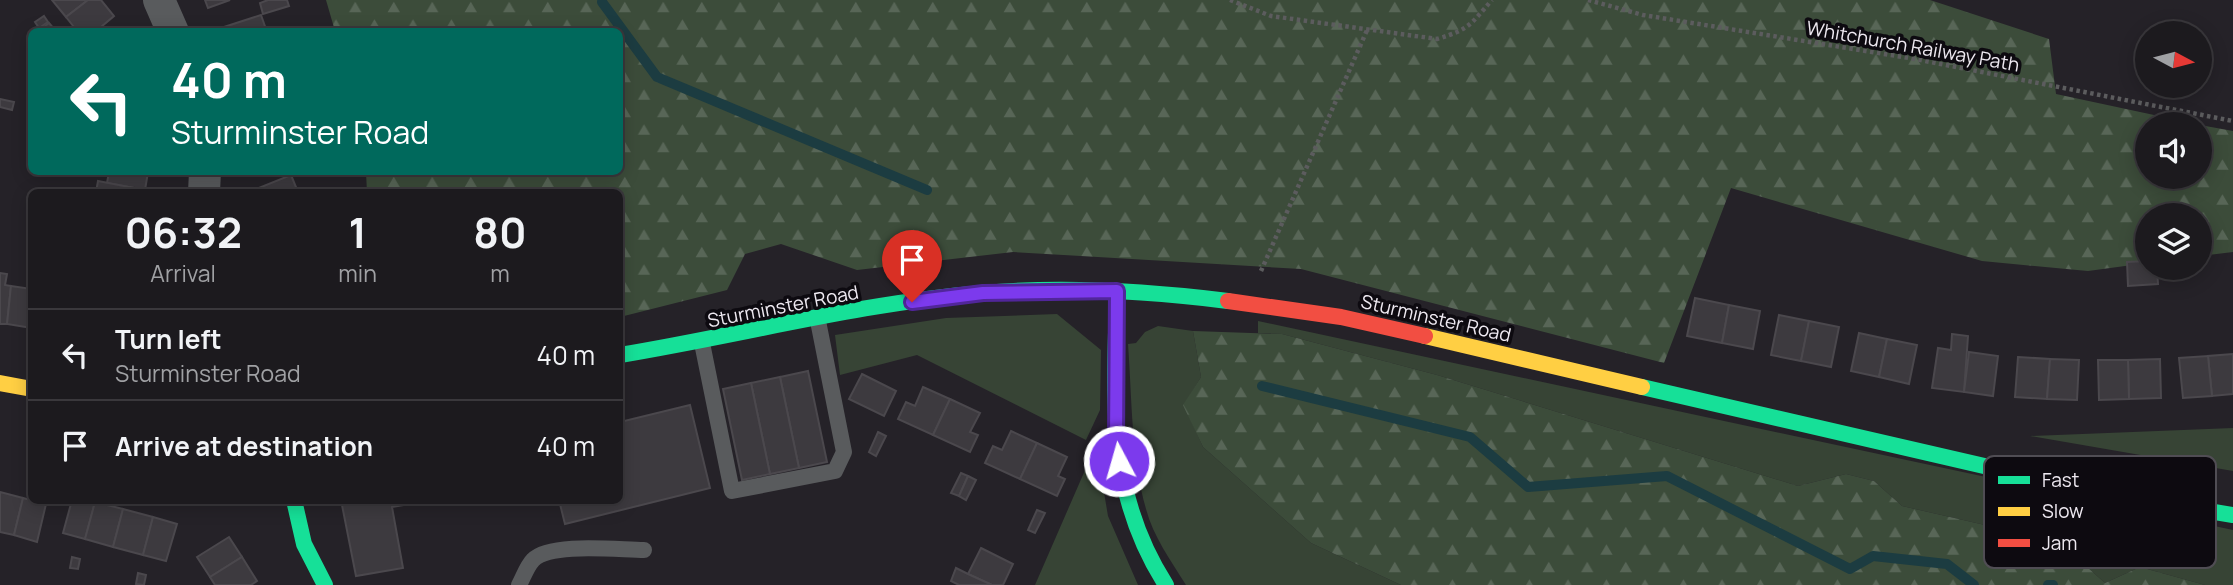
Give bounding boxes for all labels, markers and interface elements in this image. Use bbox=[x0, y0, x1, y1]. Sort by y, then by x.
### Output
street label: Whitchurch Railway Path bbox=[1804, 14, 2022, 78]
north arrow bbox=[2135, 21, 2212, 98]
map controls bbox=[2135, 21, 2212, 280]
text: 40 m bbox=[171, 46, 287, 113]
icon: left bbox=[56, 56, 147, 147]
text: Sturminster Road bbox=[171, 110, 429, 154]
button: sound bbox=[2135, 112, 2212, 189]
text: 06:32 bbox=[124, 203, 242, 261]
text: 1 bbox=[348, 203, 367, 261]
text: 80 bbox=[473, 203, 527, 261]
button: layers bbox=[2135, 203, 2212, 280]
pin bbox=[882, 230, 942, 302]
icon: arrive bbox=[893, 241, 931, 279]
text: Arrival bbox=[150, 257, 216, 289]
text: min bbox=[338, 257, 377, 289]
text: m bbox=[490, 257, 510, 289]
street label: Sturminster Road bbox=[705, 279, 861, 333]
street label: Sturminster Road bbox=[1358, 288, 1514, 348]
text: Turn left bbox=[115, 321, 222, 357]
icon: left bbox=[56, 336, 94, 374]
text: 40 m bbox=[537, 337, 595, 373]
text: Sturminster Road bbox=[115, 357, 301, 389]
position arrow bbox=[1082, 424, 1156, 498]
icon: arrive bbox=[56, 427, 94, 465]
text: Arrive at destination bbox=[115, 428, 373, 464]
text: 40 m bbox=[537, 428, 595, 464]
legend bbox=[1984, 456, 2216, 568]
text: Fast bbox=[2042, 467, 2079, 493]
text: Slow bbox=[2042, 498, 2084, 524]
text: Jam bbox=[2042, 530, 2077, 556]

